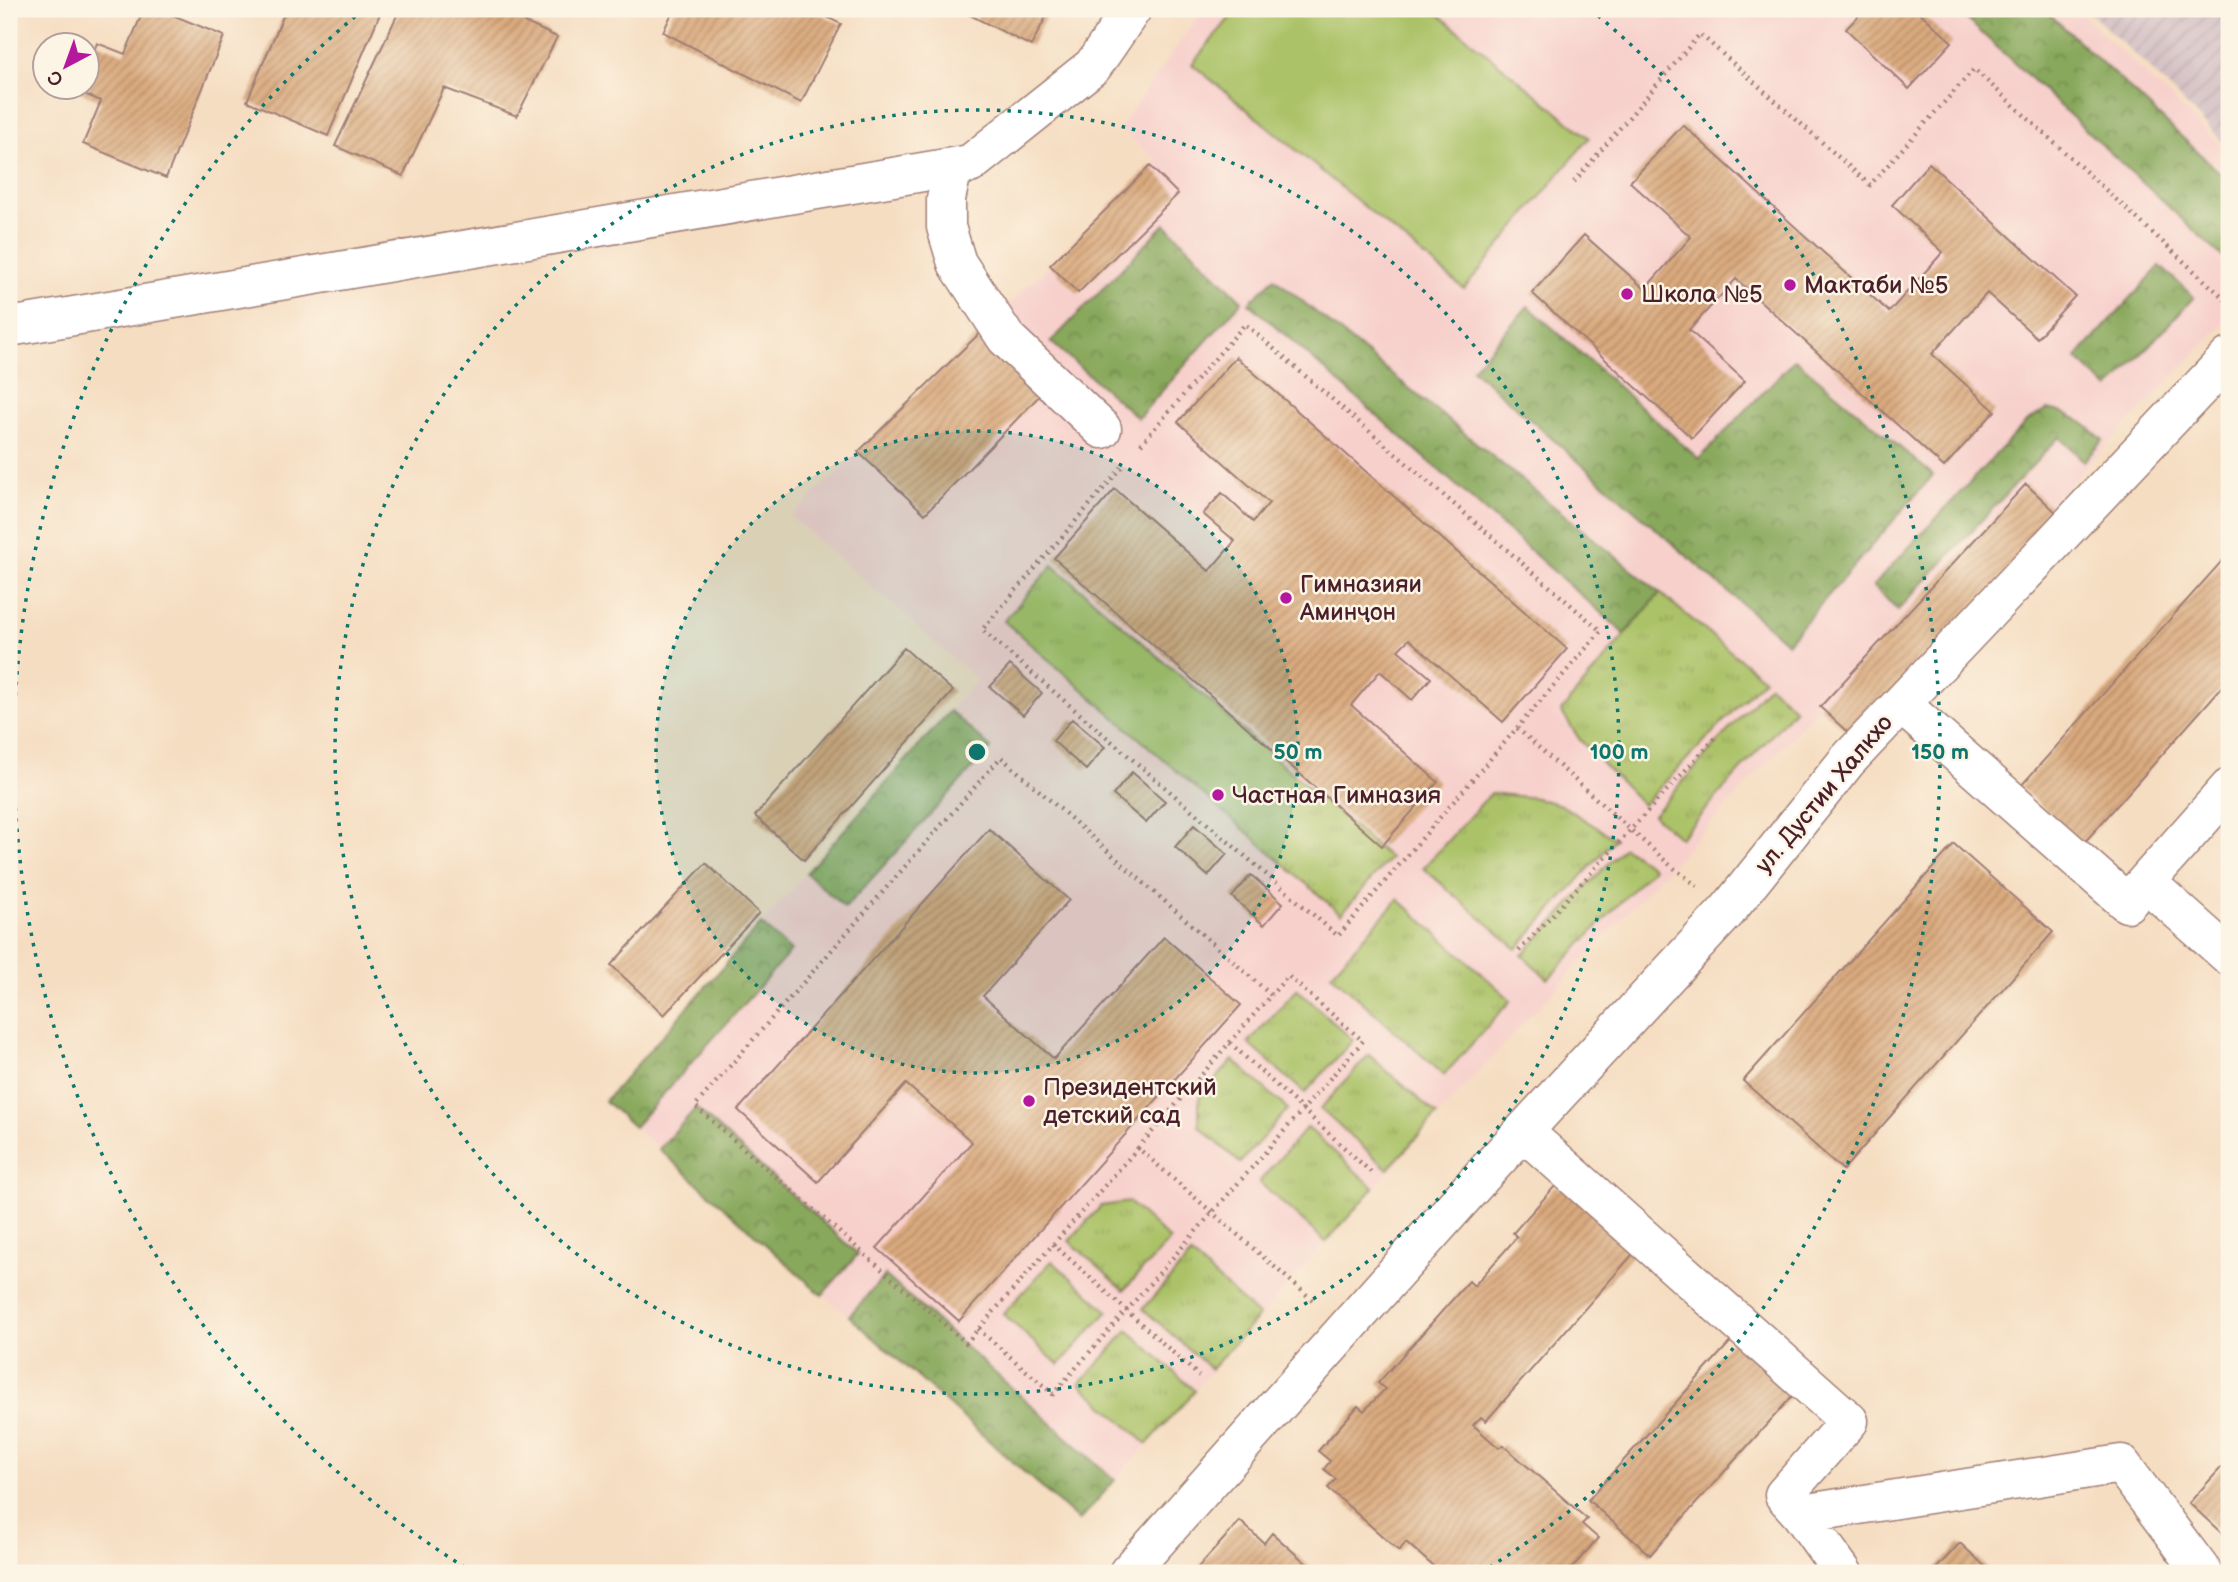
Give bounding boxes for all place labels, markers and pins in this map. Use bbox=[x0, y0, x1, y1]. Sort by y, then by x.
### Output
place label: Мактаби №5 bbox=[1804, 271, 1948, 300]
marker: Мактаби №5 bbox=[1782, 277, 1798, 293]
place label: Школа №5 bbox=[1641, 280, 1763, 309]
marker: Школа №5 bbox=[1619, 286, 1635, 302]
place label: Гимназияи Аминҷон bbox=[1299, 570, 1422, 627]
marker: Гимназияи Аминҷон bbox=[1278, 590, 1294, 606]
centre of rings bbox=[965, 740, 989, 764]
place label: Частная Гимназия bbox=[1232, 781, 1441, 810]
marker: Частная Гимназия bbox=[1210, 787, 1226, 803]
place label: Президентский детский сад bbox=[1043, 1073, 1217, 1130]
marker: Президентский детский сад bbox=[1021, 1093, 1037, 1109]

